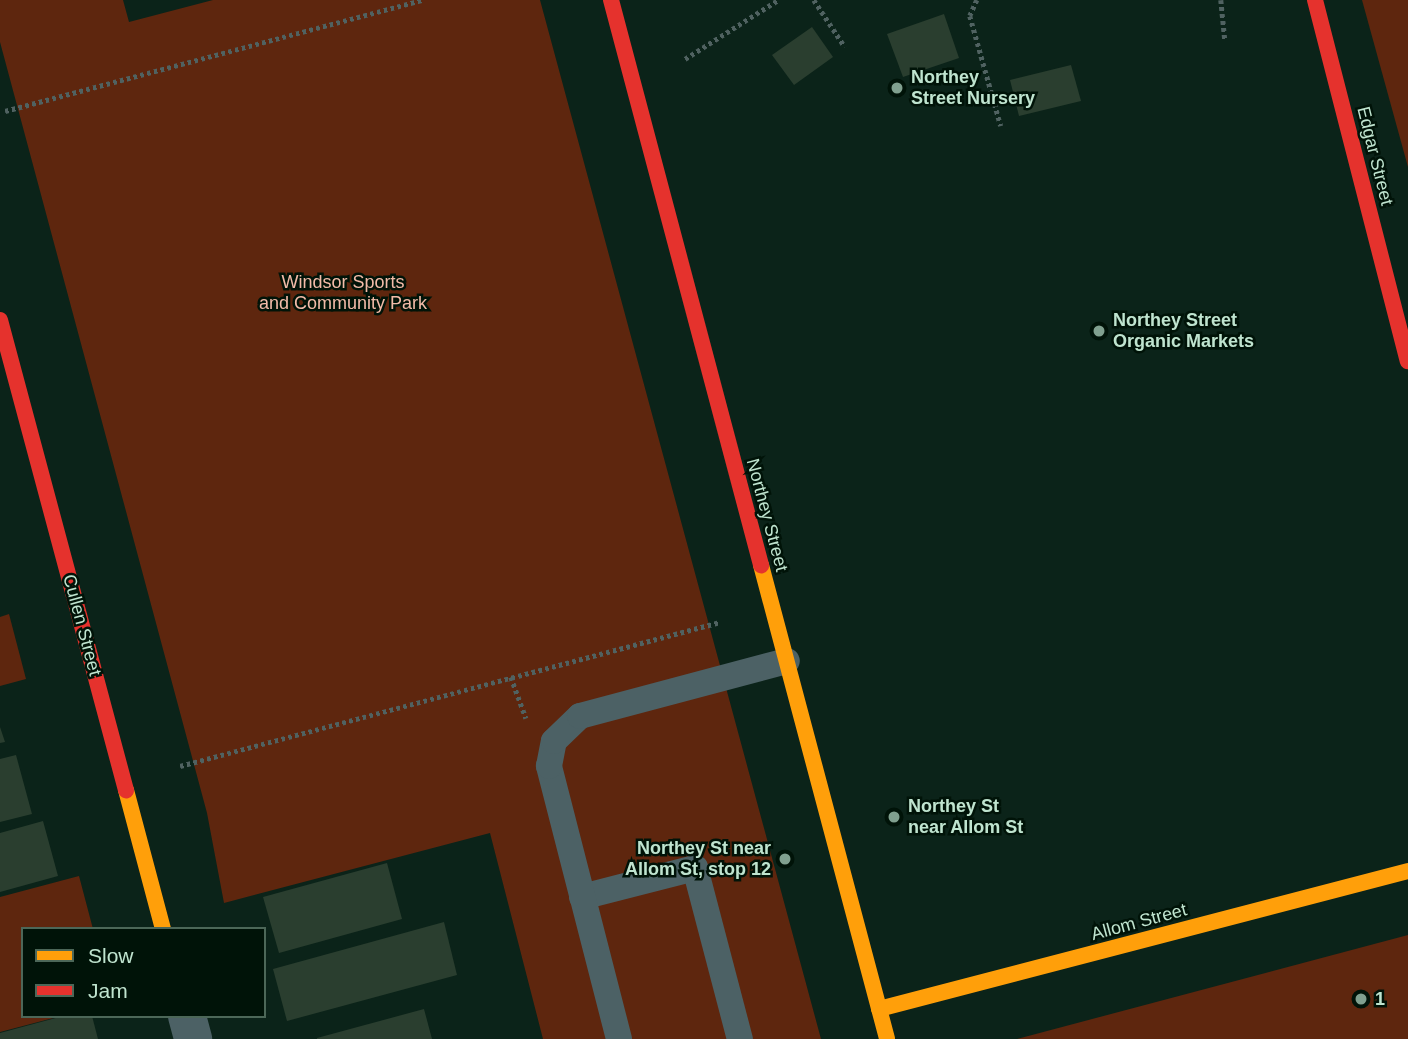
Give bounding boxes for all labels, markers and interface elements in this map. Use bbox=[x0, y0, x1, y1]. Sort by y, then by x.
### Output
place label: Northey Street Nursery bbox=[911, 67, 1035, 110]
marker: Northey Street Nursery bbox=[889, 80, 905, 96]
street label: Edgar Street bbox=[1352, 104, 1398, 208]
park label: Windsor Sports and Community Park bbox=[259, 272, 427, 314]
place label: Northey Street Organic Markets bbox=[1113, 310, 1254, 352]
marker: Northey Street Organic Markets bbox=[1091, 323, 1107, 339]
street label: Northey Street bbox=[742, 456, 792, 574]
street label: Cullen Street bbox=[58, 572, 106, 678]
place label: Northey St near Allom St bbox=[908, 796, 1024, 838]
marker: Northey St near Allom St bbox=[886, 809, 902, 825]
place label: Northey St near Allom St, stop 12 bbox=[625, 838, 771, 880]
marker: Northey St near Allom St, stop 12 bbox=[777, 851, 793, 867]
street label: Allom Street bbox=[1089, 899, 1189, 945]
legend bbox=[21, 927, 266, 1018]
text: Slow bbox=[88, 944, 134, 967]
text: Jam bbox=[88, 979, 128, 1002]
place label: 1 bbox=[1375, 988, 1385, 1010]
marker: 1 bbox=[1353, 991, 1369, 1007]

